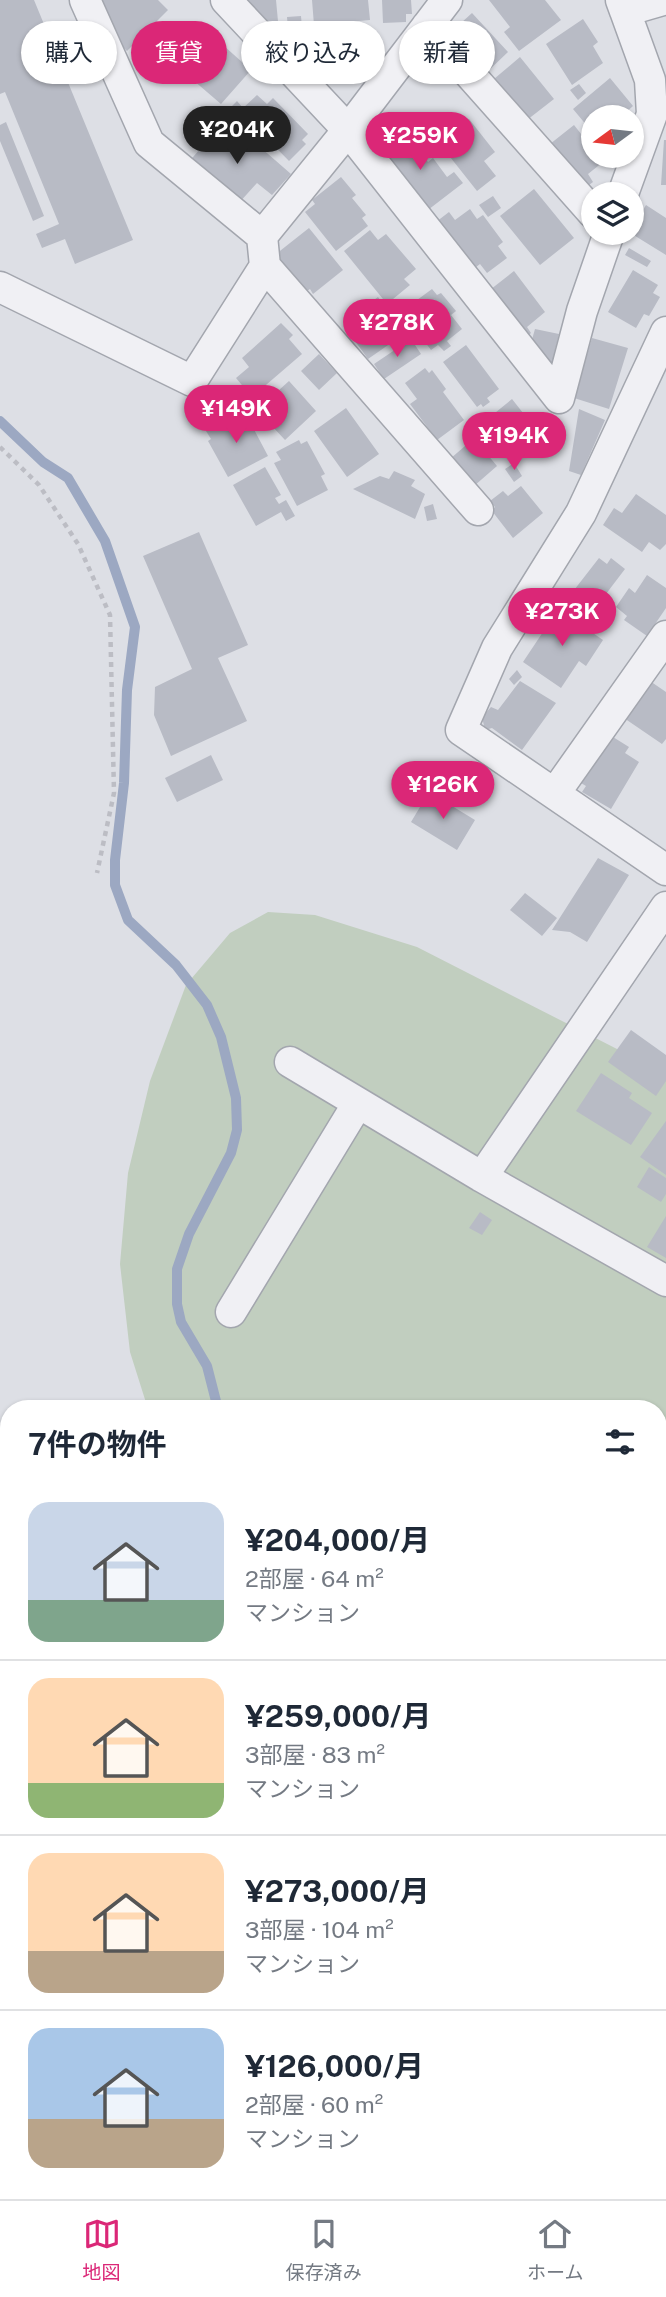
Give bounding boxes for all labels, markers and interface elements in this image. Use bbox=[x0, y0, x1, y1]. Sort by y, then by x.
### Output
chip: 購入 bbox=[21, 21, 117, 84]
chip: 賃貸 bbox=[131, 21, 227, 84]
chip: 絞り込み bbox=[241, 21, 385, 84]
chip: 新着 bbox=[399, 21, 495, 84]
north arrow bbox=[581, 105, 644, 168]
map controls bbox=[581, 105, 644, 245]
pin: ¥204K bbox=[188, 106, 286, 166]
pin: ¥259K bbox=[371, 113, 469, 172]
text: ¥204K bbox=[199, 115, 275, 142]
text: ¥259K bbox=[382, 121, 458, 148]
button: layers bbox=[581, 182, 644, 245]
pin: ¥278K bbox=[348, 300, 446, 359]
text: ¥278K bbox=[359, 308, 435, 335]
pin: ¥149K bbox=[187, 386, 285, 445]
text: ¥149K bbox=[200, 394, 272, 421]
pin: ¥194K bbox=[465, 412, 563, 472]
text: ¥194K bbox=[478, 421, 550, 448]
pin: ¥273K bbox=[513, 588, 611, 648]
text: ¥273K bbox=[524, 597, 600, 624]
pin: ¥126K bbox=[394, 762, 492, 821]
text: ¥126K bbox=[407, 770, 479, 797]
icon: filters bbox=[601, 1423, 639, 1461]
text: 7件の物件 bbox=[28, 1426, 167, 1462]
text: ¥204,000/月 bbox=[245, 1522, 430, 1558]
icon: home bbox=[84, 1530, 168, 1614]
text: 2部屋 · 64 m² bbox=[245, 1565, 384, 1592]
text: マンション bbox=[245, 1599, 360, 1626]
text: ¥259,000/月 bbox=[245, 1698, 431, 1734]
icon: home bbox=[84, 1706, 168, 1790]
text: 3部屋 · 83 m² bbox=[245, 1741, 385, 1768]
text: マンション bbox=[245, 1775, 360, 1802]
text: ¥273,000/月 bbox=[245, 1873, 430, 1909]
icon: home bbox=[84, 1881, 168, 1965]
text: 3部屋 · 104 m² bbox=[245, 1916, 394, 1943]
text: マンション bbox=[245, 1950, 360, 1977]
text: ¥126,000/月 bbox=[245, 2048, 424, 2084]
icon: home bbox=[84, 2056, 168, 2140]
text: 2部屋 · 60 m² bbox=[245, 2091, 383, 2118]
text: マンション bbox=[245, 2125, 360, 2152]
tab: 地図 bbox=[83, 2215, 121, 2284]
tab: 保存済み bbox=[286, 2215, 362, 2284]
tab: ホーム bbox=[527, 2215, 583, 2284]

